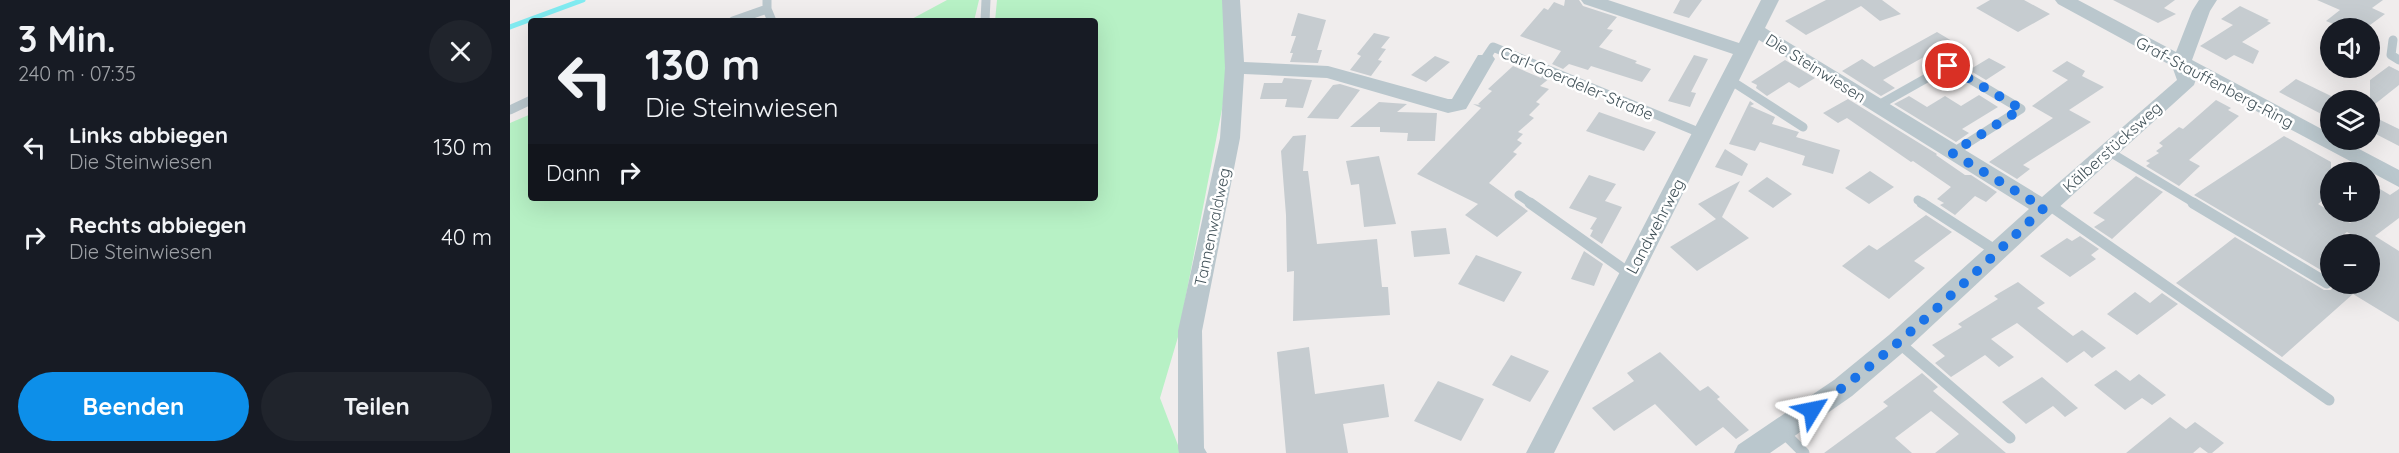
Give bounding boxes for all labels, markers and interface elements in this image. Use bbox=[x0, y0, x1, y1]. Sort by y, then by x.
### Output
text: 3 Min. bbox=[18, 16, 116, 61]
map controls bbox=[2320, 18, 2380, 294]
button: sound bbox=[2320, 18, 2380, 78]
button: close bbox=[429, 20, 492, 83]
street label: Die Steinwiesen bbox=[1762, 29, 1870, 107]
street label: Graf-Stauffenberg-Ring bbox=[2133, 32, 2297, 132]
text: 130 m bbox=[645, 38, 760, 91]
pin bbox=[1922, 40, 1973, 91]
icon: left bbox=[546, 42, 624, 120]
street label: Carl-Goerdeler-Straße bbox=[1497, 42, 1657, 124]
icon: arrive bbox=[1931, 49, 1964, 82]
text: 240 m · 07:35 bbox=[18, 61, 136, 86]
text: Die Steinwiesen bbox=[645, 90, 839, 124]
button: layers bbox=[2320, 90, 2380, 150]
street label: Kälberstücksweg bbox=[2058, 97, 2166, 197]
text: Links abbiegen bbox=[69, 121, 228, 149]
icon: left bbox=[18, 131, 51, 164]
text: 130 m bbox=[433, 133, 492, 161]
text: Die Steinwiesen bbox=[69, 149, 212, 174]
icon: right bbox=[613, 156, 646, 189]
text: Dann bbox=[546, 159, 601, 187]
button: + bbox=[2320, 162, 2380, 222]
street label: Tannenwaldweg bbox=[1190, 166, 1234, 288]
street label: Landwehrweg bbox=[1621, 175, 1689, 277]
text: Rechts abbiegen bbox=[69, 211, 247, 239]
icon: right bbox=[18, 221, 51, 254]
text: 40 m bbox=[441, 223, 492, 251]
button: − bbox=[2320, 234, 2380, 294]
text: Die Steinwiesen bbox=[69, 239, 212, 264]
button: Beenden bbox=[18, 372, 249, 441]
button: Teilen bbox=[261, 372, 492, 441]
position arrow bbox=[1780, 378, 1844, 442]

